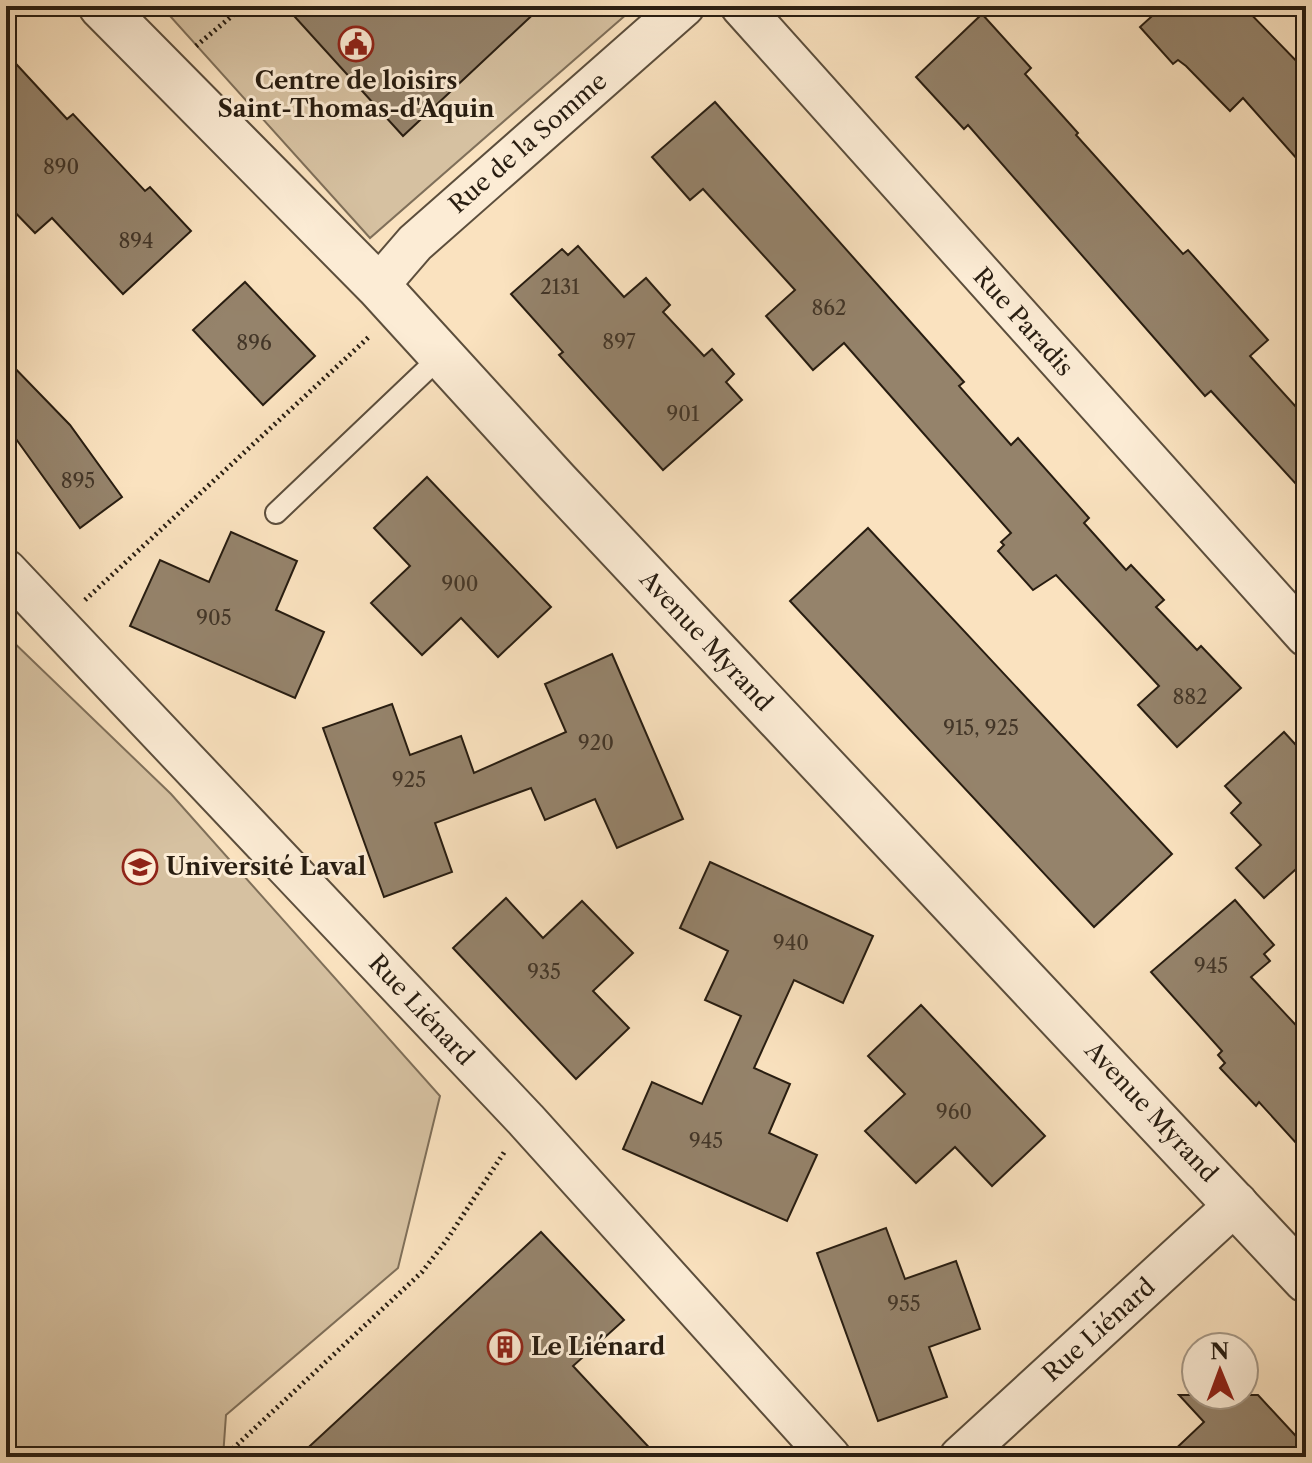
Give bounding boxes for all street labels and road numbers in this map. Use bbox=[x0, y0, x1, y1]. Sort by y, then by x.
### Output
street label: Rue de la Somme bbox=[443, 66, 613, 219]
street label: Rue Paradis bbox=[967, 262, 1079, 382]
street label: Avenue Myrand bbox=[633, 564, 779, 717]
street label: Rue Liénard bbox=[363, 948, 480, 1071]
street label: Avenue Myrand bbox=[1078, 1035, 1224, 1188]
street label: Rue Liénard bbox=[1037, 1272, 1161, 1387]

